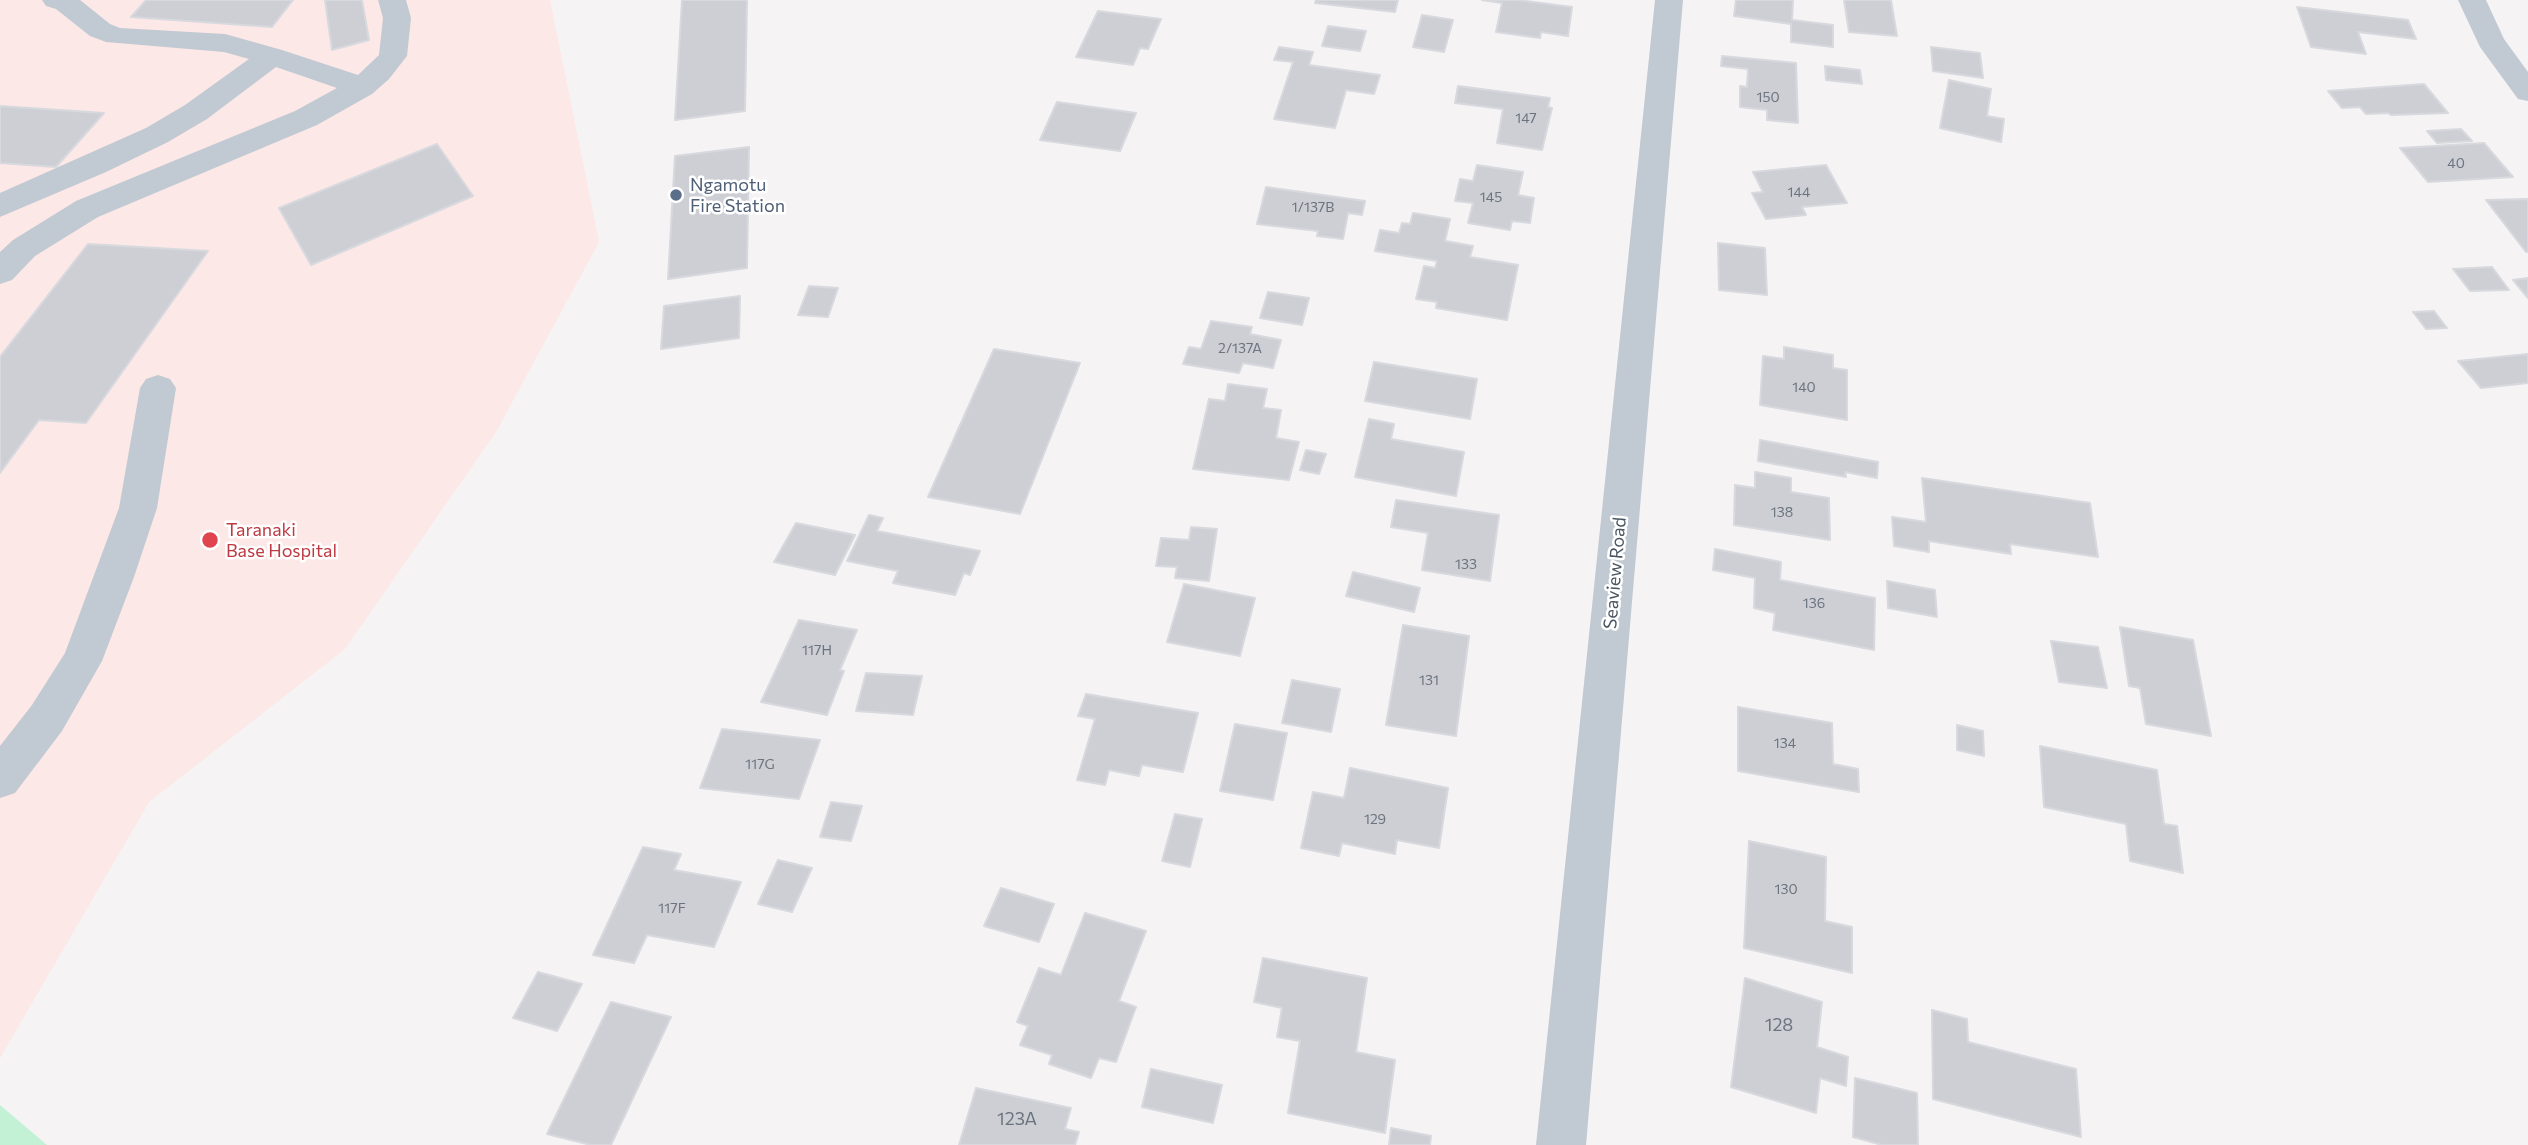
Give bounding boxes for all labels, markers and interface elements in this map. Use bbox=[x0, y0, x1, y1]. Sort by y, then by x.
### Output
house number: 150 bbox=[1756, 89, 1780, 105]
house number: 147 bbox=[1515, 110, 1537, 126]
house number: 40 bbox=[2447, 155, 2465, 171]
place label: Ngamotu Fire Station bbox=[690, 174, 785, 216]
house number: 144 bbox=[1788, 184, 1810, 200]
marker: Ngamotu Fire Station bbox=[668, 187, 684, 203]
house number: 145 bbox=[1480, 189, 1502, 205]
house number: 1/137B bbox=[1292, 199, 1334, 215]
house number: 2/137A bbox=[1218, 340, 1262, 356]
house number: 140 bbox=[1792, 379, 1816, 395]
house number: 138 bbox=[1771, 504, 1793, 520]
street label: Seaview Road bbox=[1599, 516, 1631, 630]
place label: Taranaki Base Hospital bbox=[226, 519, 337, 562]
marker: Taranaki Base Hospital bbox=[200, 530, 220, 550]
house number: 133 bbox=[1455, 556, 1477, 572]
house number: 136 bbox=[1803, 595, 1825, 611]
house number: 117H bbox=[802, 642, 832, 658]
house number: 131 bbox=[1419, 672, 1439, 688]
house number: 134 bbox=[1774, 735, 1796, 751]
house number: 117G bbox=[745, 756, 775, 772]
house number: 129 bbox=[1364, 811, 1386, 827]
house number: 130 bbox=[1774, 881, 1798, 897]
house number: 117F bbox=[658, 900, 686, 916]
house number: 128 bbox=[1765, 1014, 1793, 1036]
house number: 123A bbox=[997, 1108, 1037, 1130]

